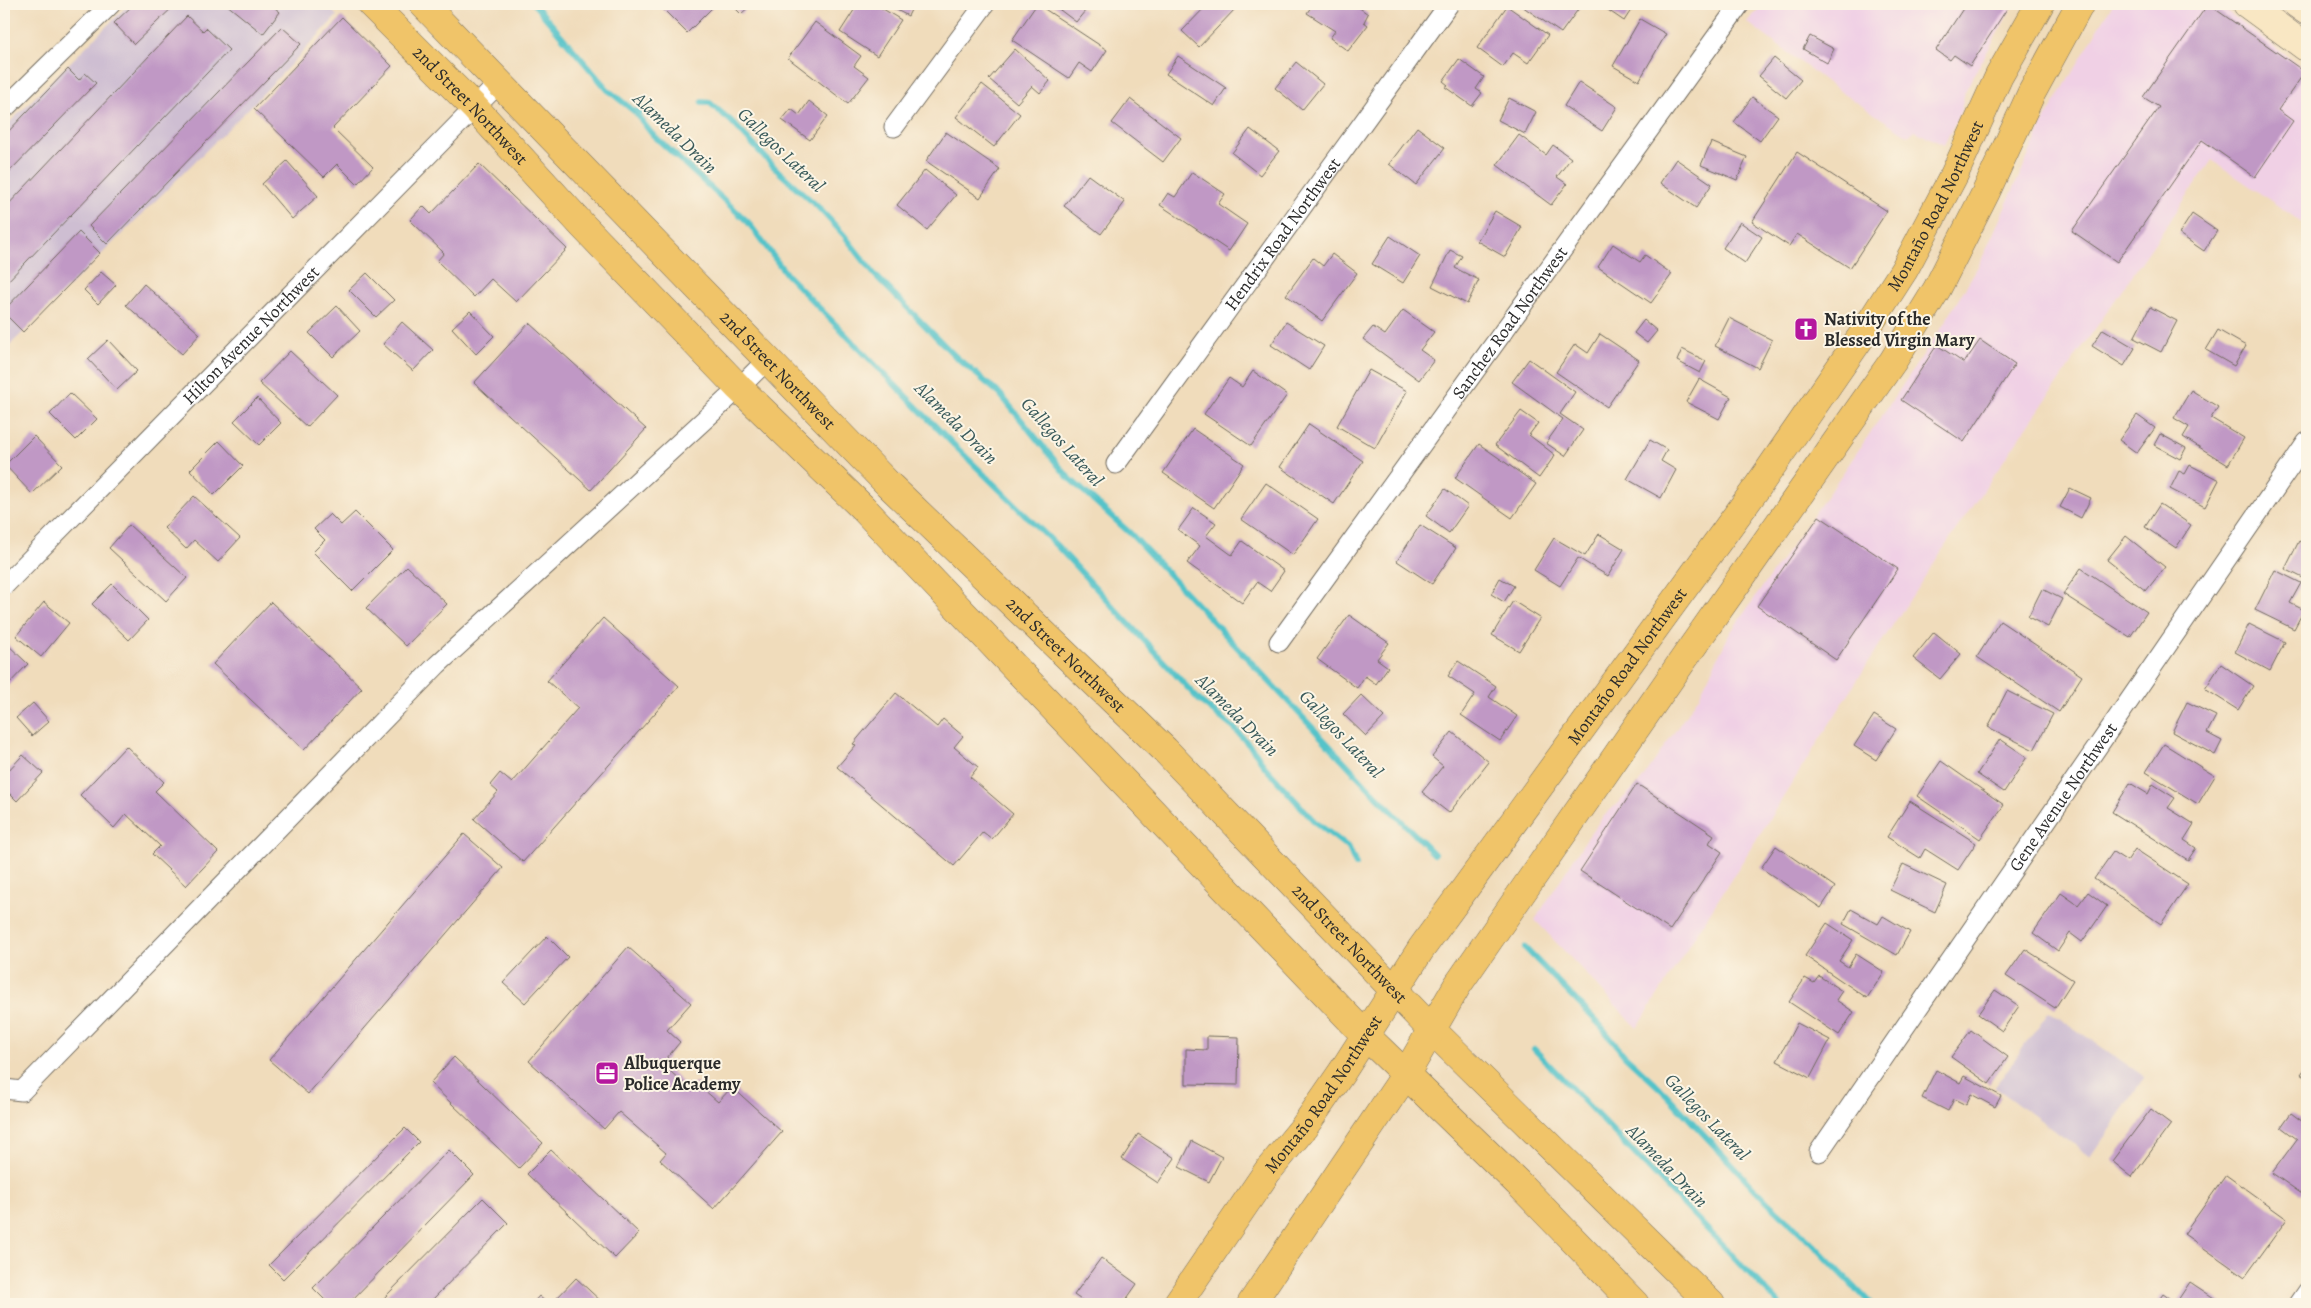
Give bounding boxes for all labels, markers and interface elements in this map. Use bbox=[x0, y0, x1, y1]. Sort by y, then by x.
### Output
street label: 2nd Street Northwest bbox=[407, 40, 533, 170]
water label: Alameda Drain bbox=[627, 86, 723, 180]
water label: Gallegos Lateral bbox=[732, 102, 831, 199]
street label: Montaño Road Northwest bbox=[1881, 116, 1989, 296]
street label: Hendrix Road Northwest bbox=[1219, 153, 1346, 315]
street label: Sanchez Road Northwest bbox=[1446, 241, 1573, 404]
street label: Hilton Avenue Northwest bbox=[177, 260, 325, 410]
street label: 2nd Street Northwest bbox=[715, 306, 841, 435]
place label: Nativity of the Blessed Virgin Mary bbox=[1824, 307, 1975, 352]
church icon: Nativity of the Blessed Virgin Mary bbox=[1793, 316, 1819, 342]
water label: Alameda Drain bbox=[908, 375, 1003, 470]
water label: Gallegos Lateral bbox=[1015, 392, 1109, 493]
street label: Montaño Road Northwest bbox=[1562, 583, 1692, 750]
street label: 2nd Street Northwest bbox=[1001, 592, 1131, 718]
water label: Alameda Drain bbox=[1189, 667, 1284, 762]
water label: Gallegos Lateral bbox=[1293, 684, 1389, 784]
street label: Gene Avenue Northwest bbox=[2003, 717, 2123, 876]
street label: 2nd Street Northwest bbox=[1287, 879, 1413, 1009]
street label: Montaño Road Northwest bbox=[1259, 1010, 1388, 1178]
place label: Albuquerque Police Academy bbox=[623, 1051, 741, 1096]
office icon: Albuquerque Police Academy bbox=[594, 1060, 620, 1086]
water label: Gallegos Lateral bbox=[1659, 1068, 1756, 1167]
water label: Alameda Drain bbox=[1620, 1118, 1714, 1214]

